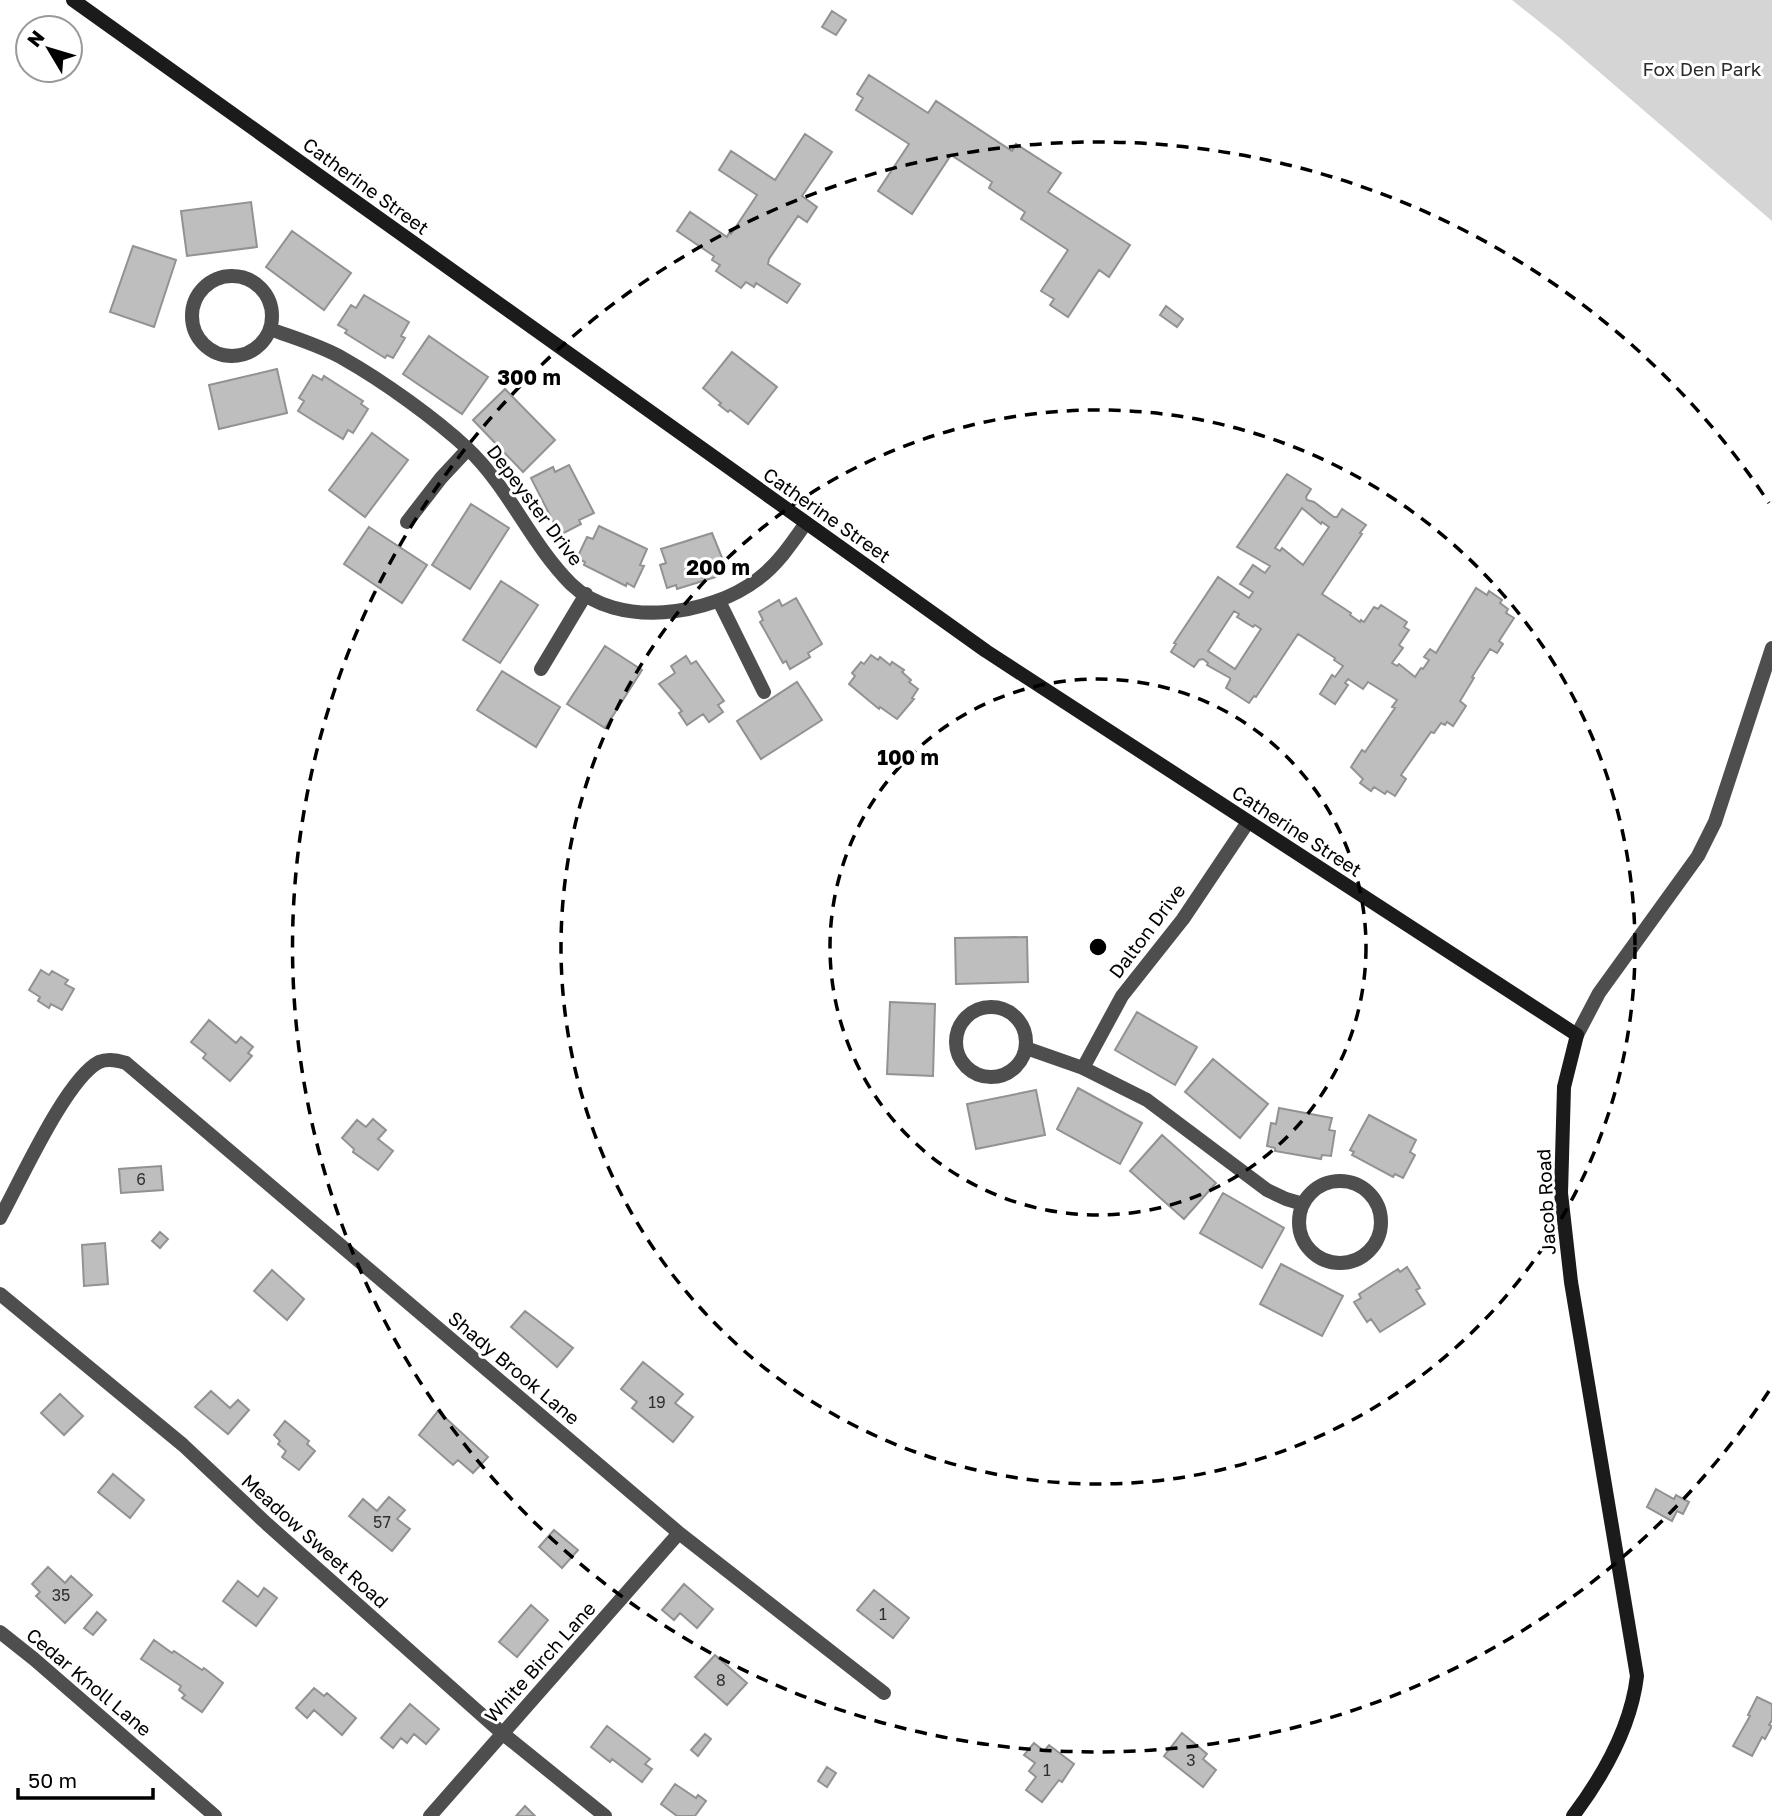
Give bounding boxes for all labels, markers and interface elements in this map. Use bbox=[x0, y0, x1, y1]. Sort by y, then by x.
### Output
north arrow bbox=[14, 14, 84, 84]
text: N bbox=[22, 25, 49, 51]
park label: Fox Den Park bbox=[1642, 57, 1762, 80]
street label: Catherine Street bbox=[299, 132, 434, 239]
text: 300 m bbox=[497, 364, 561, 390]
street label: Depeyster Drive bbox=[483, 440, 588, 570]
street label: Catherine Street bbox=[759, 462, 895, 567]
text: 200 m bbox=[686, 554, 750, 580]
text: 100 m bbox=[877, 744, 939, 770]
street label: Catherine Street bbox=[1228, 780, 1366, 881]
street label: Dalton Drive bbox=[1104, 879, 1190, 982]
centre of rings bbox=[1086, 935, 1110, 959]
street label: Jacob Road bbox=[1531, 1148, 1560, 1256]
house number: 6 bbox=[136, 1169, 146, 1189]
street label: Shady Brook Lane bbox=[444, 1306, 585, 1429]
house number: 19 bbox=[648, 1392, 666, 1412]
street label: Meadow Sweet Road bbox=[237, 1469, 393, 1612]
house number: 57 bbox=[373, 1512, 391, 1532]
house number: 35 bbox=[52, 1585, 70, 1605]
street label: White Birch Lane bbox=[479, 1596, 600, 1727]
house number: 1 bbox=[879, 1604, 887, 1624]
street label: Cedar Knoll Lane bbox=[22, 1623, 157, 1741]
house number: 8 bbox=[716, 1670, 726, 1690]
house number: 3 bbox=[1186, 1750, 1196, 1770]
scale bar bbox=[18, 1756, 152, 1800]
house number: 1 bbox=[1043, 1760, 1051, 1780]
text: 50 m bbox=[28, 1767, 77, 1793]

